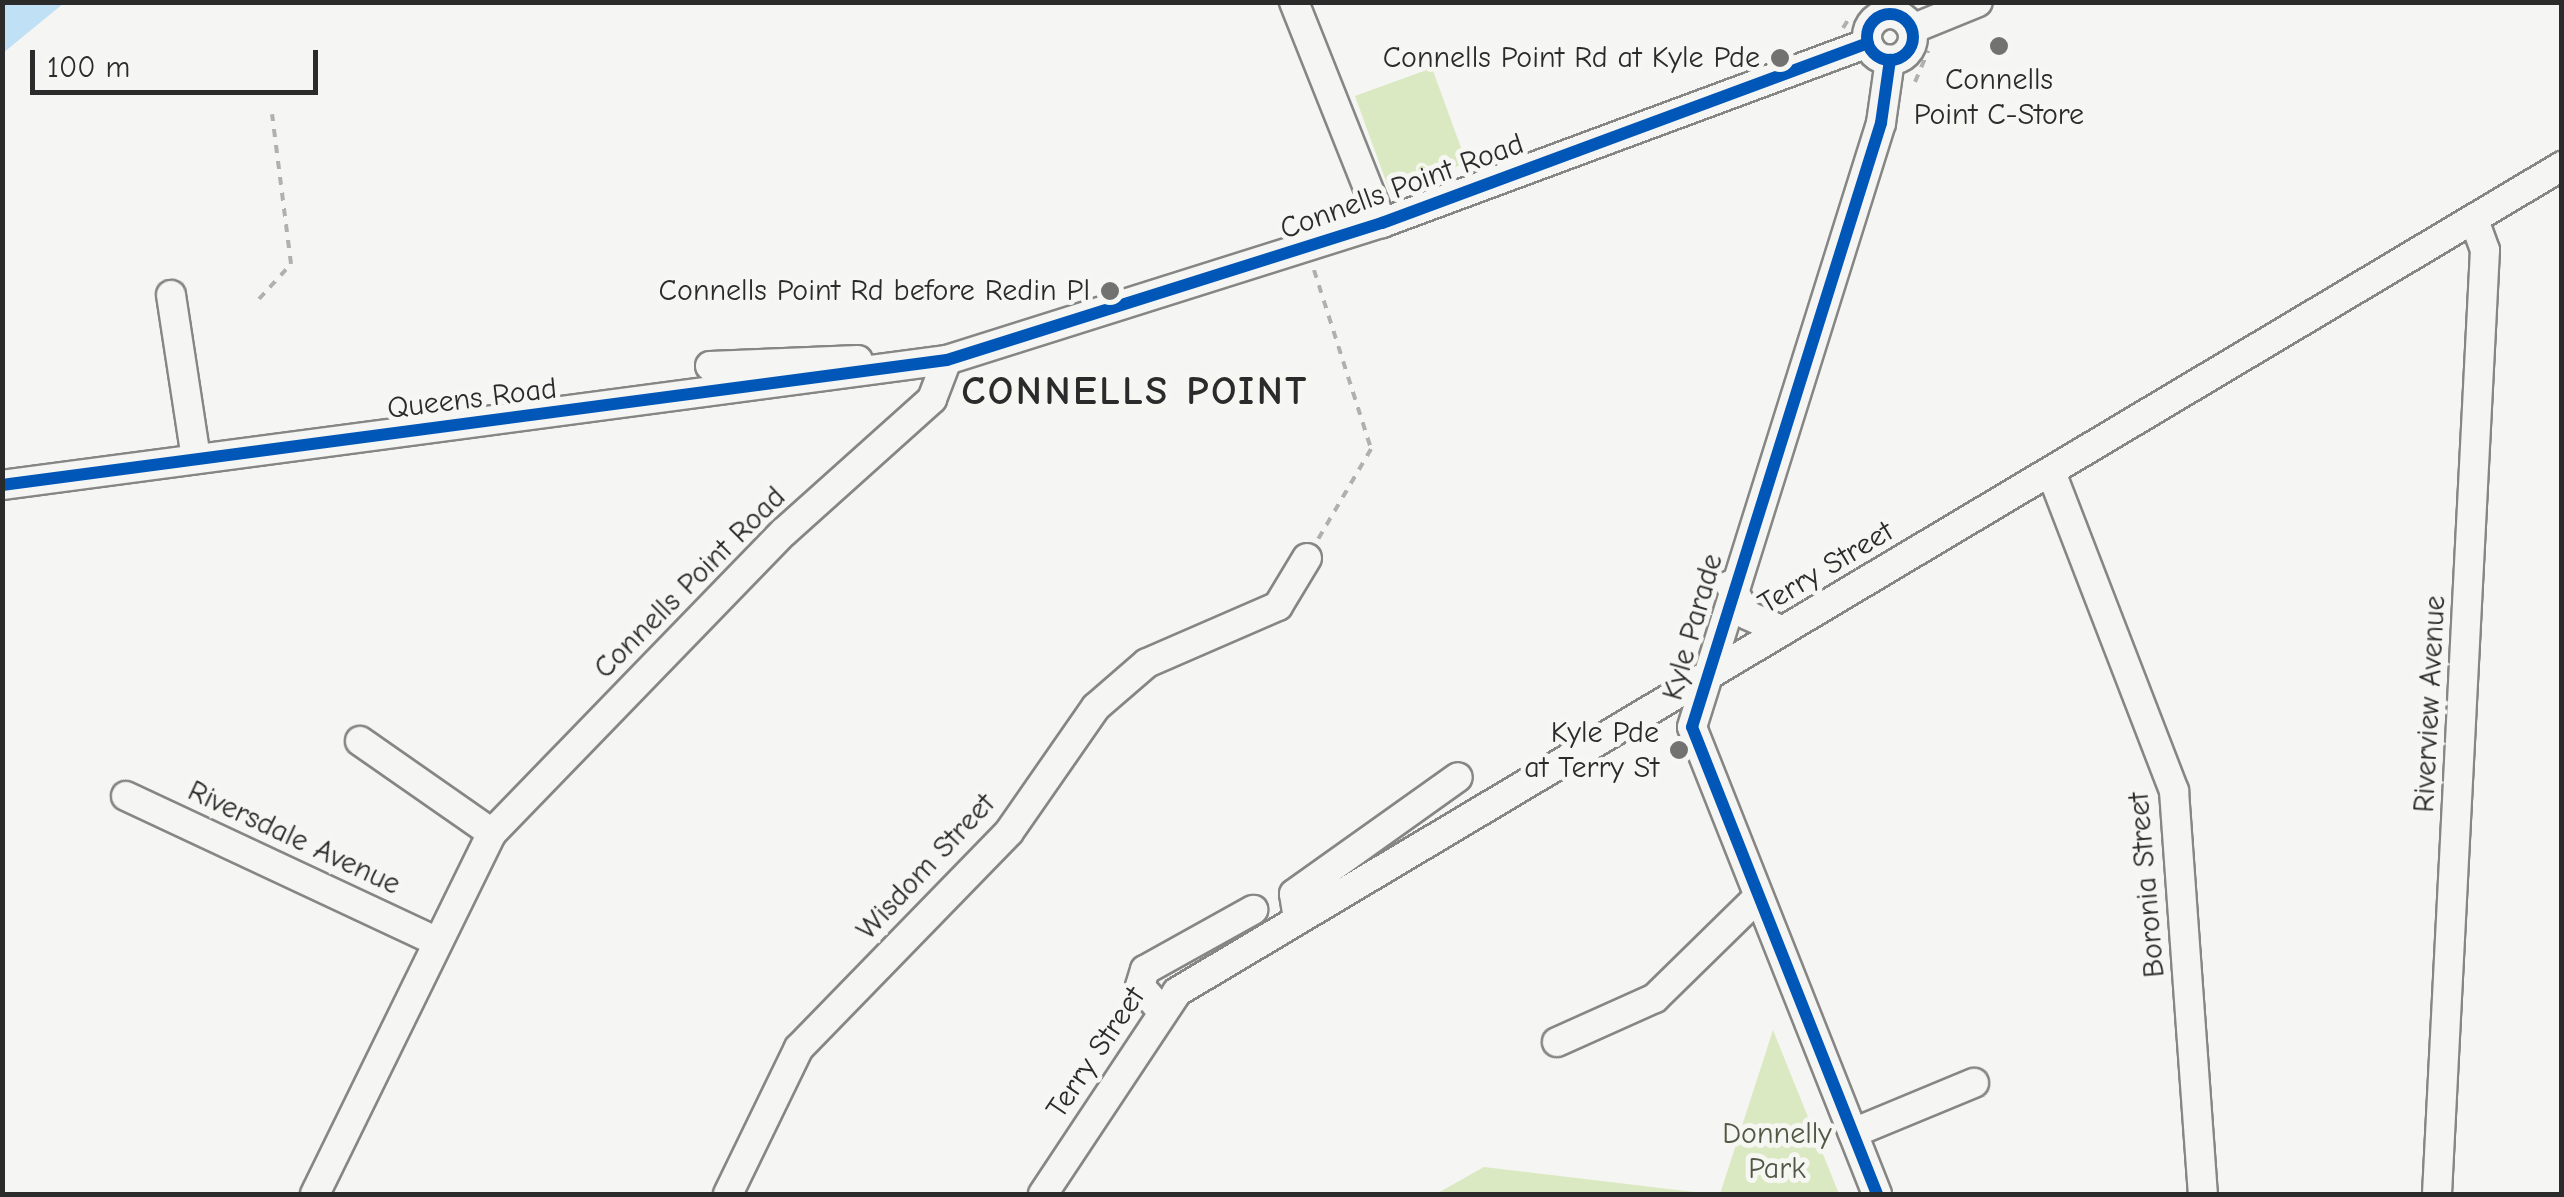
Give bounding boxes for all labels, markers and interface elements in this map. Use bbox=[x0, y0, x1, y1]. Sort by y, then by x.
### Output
scale bar bbox=[35, 30, 322, 92]
marker: Connells Point C-Store bbox=[1988, 35, 2010, 57]
place label: Connells Point Rd at Kyle Pde bbox=[1383, 40, 1760, 76]
marker: Connells Point Rd at Kyle Pde bbox=[1769, 47, 1791, 69]
text: 100 m bbox=[47, 50, 130, 85]
place label: Connells Point C-Store bbox=[1914, 62, 2084, 132]
street label: Connells Point Road bbox=[1275, 126, 1529, 248]
place label: Connells Point Rd before Redin Pl bbox=[659, 273, 1090, 309]
marker: Connells Point Rd before Redin Pl bbox=[1099, 280, 1121, 302]
district label: CONNELLS POINT bbox=[961, 367, 1309, 415]
street label: Queens Road bbox=[385, 371, 559, 427]
street label: Connells Point Road bbox=[587, 480, 793, 686]
street label: Terry Street bbox=[1752, 514, 1900, 622]
street label: Kyle Parade bbox=[1655, 550, 1731, 704]
street label: Riverview Avenue bbox=[2406, 595, 2454, 813]
place label: Kyle Pde at Terry St bbox=[1524, 715, 1659, 786]
marker: Kyle Pde at Terry St bbox=[1668, 739, 1690, 761]
street label: Riversdale Avenue bbox=[182, 773, 406, 903]
street label: Wisdom Street bbox=[849, 786, 1003, 948]
street label: Boronia Street bbox=[2121, 791, 2173, 979]
street label: Terry Street bbox=[1039, 980, 1153, 1126]
park label: Donnelly Park bbox=[1722, 1116, 1832, 1186]

